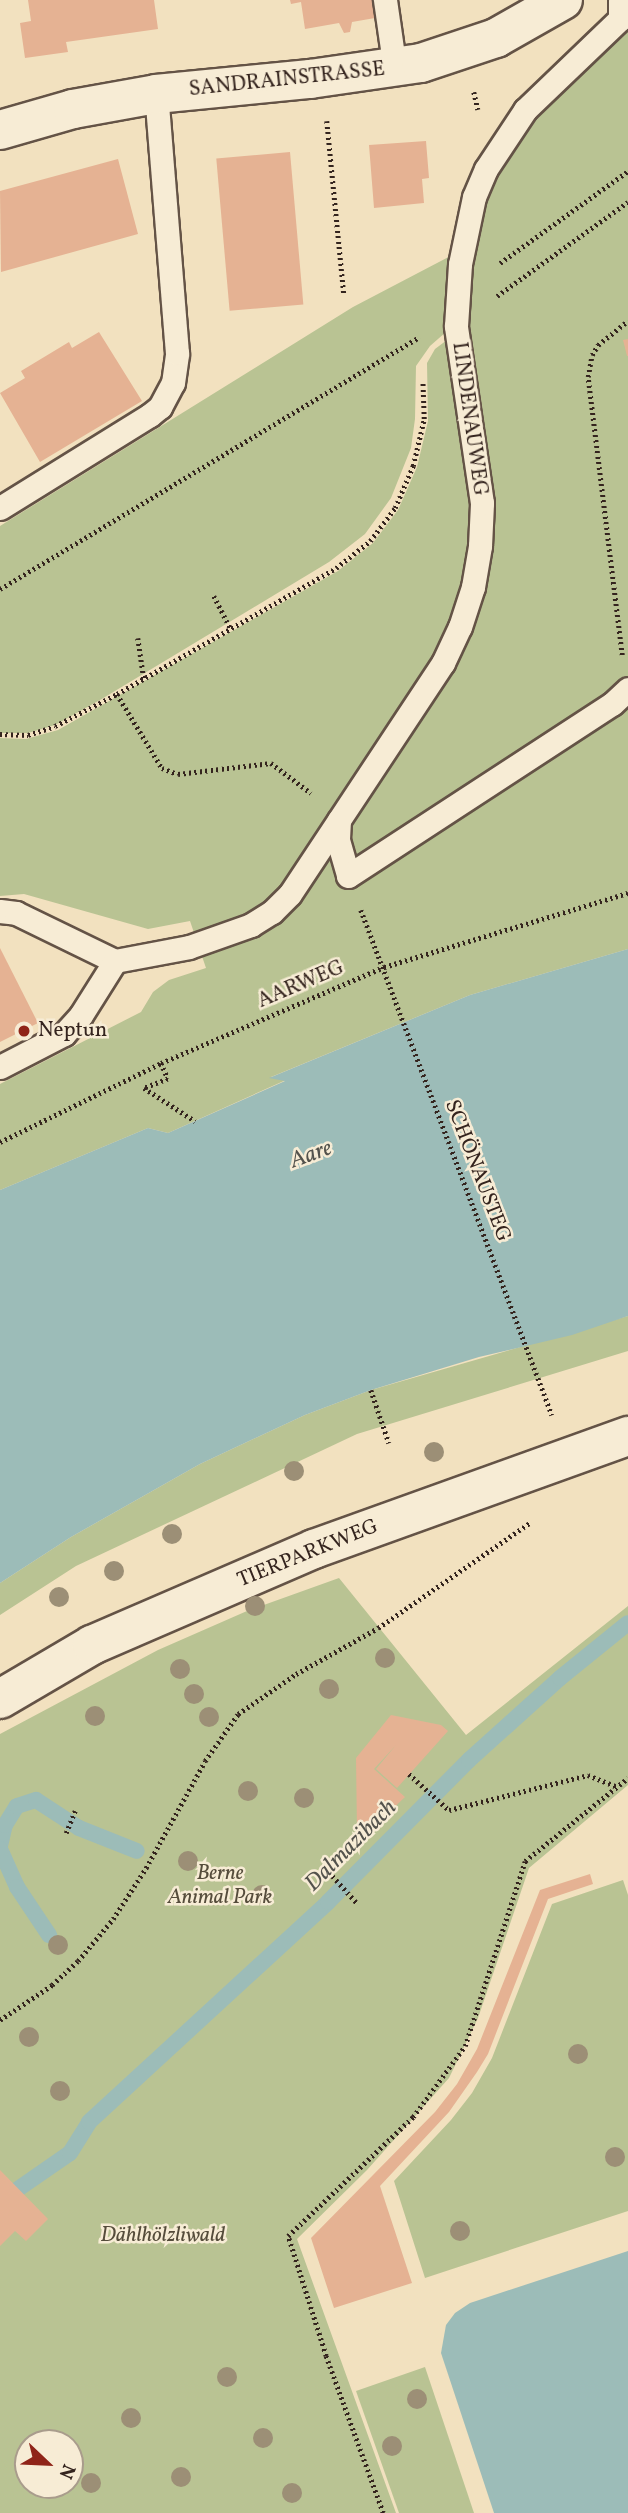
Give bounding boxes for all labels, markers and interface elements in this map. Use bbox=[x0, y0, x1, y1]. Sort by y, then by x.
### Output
street label: SANDRAINSTRASSE bbox=[188, 57, 386, 103]
street label: LINDENAUWEG bbox=[446, 340, 492, 498]
street label: AARWEG bbox=[254, 956, 348, 1014]
place label: Neptun bbox=[38, 1018, 107, 1044]
marker: Neptun bbox=[16, 1023, 32, 1039]
street label: SCHÖNAUSTEG bbox=[438, 1096, 516, 1246]
water label: Aare bbox=[286, 1135, 336, 1175]
street label: TIERPARKWEG bbox=[234, 1514, 382, 1594]
water label: Dalmazibach bbox=[299, 1794, 403, 1898]
park label: Berne Animal Park bbox=[168, 1861, 272, 1911]
park label: Dählhölzliwald bbox=[101, 2223, 225, 2249]
north arrow bbox=[14, 2429, 84, 2499]
text: N bbox=[52, 2460, 81, 2483]

